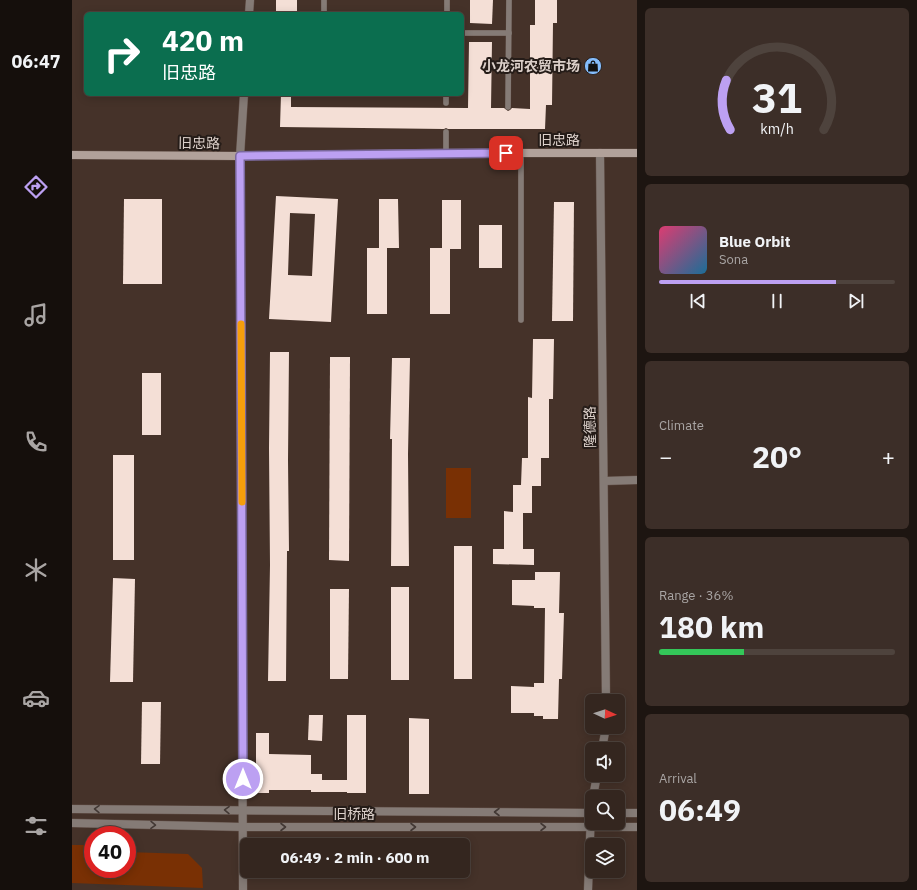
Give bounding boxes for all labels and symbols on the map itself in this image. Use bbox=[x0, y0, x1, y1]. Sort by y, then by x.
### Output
shop icon: 小龙河农贸市场 bbox=[583, 56, 603, 76]
place label: 小龙河农贸市场 bbox=[482, 57, 580, 75]
street label: 旧忠路 bbox=[538, 131, 580, 149]
street label: 旧忠路 bbox=[178, 134, 220, 152]
pin bbox=[489, 136, 523, 170]
street label: 隆德路 bbox=[581, 406, 599, 448]
north arrow bbox=[585, 694, 625, 734]
position arrow bbox=[222, 758, 264, 800]
one-way arrow bbox=[94, 805, 100, 813]
street label: 旧桥路 bbox=[333, 805, 375, 823]
one-way arrow bbox=[224, 806, 230, 814]
one-way arrow bbox=[494, 808, 500, 816]
one-way arrow bbox=[150, 821, 156, 829]
one-way arrow bbox=[280, 823, 286, 831]
one-way arrow bbox=[410, 823, 416, 831]
one-way arrow bbox=[540, 823, 546, 831]
speed limit sign: 40 bbox=[84, 826, 136, 878]

